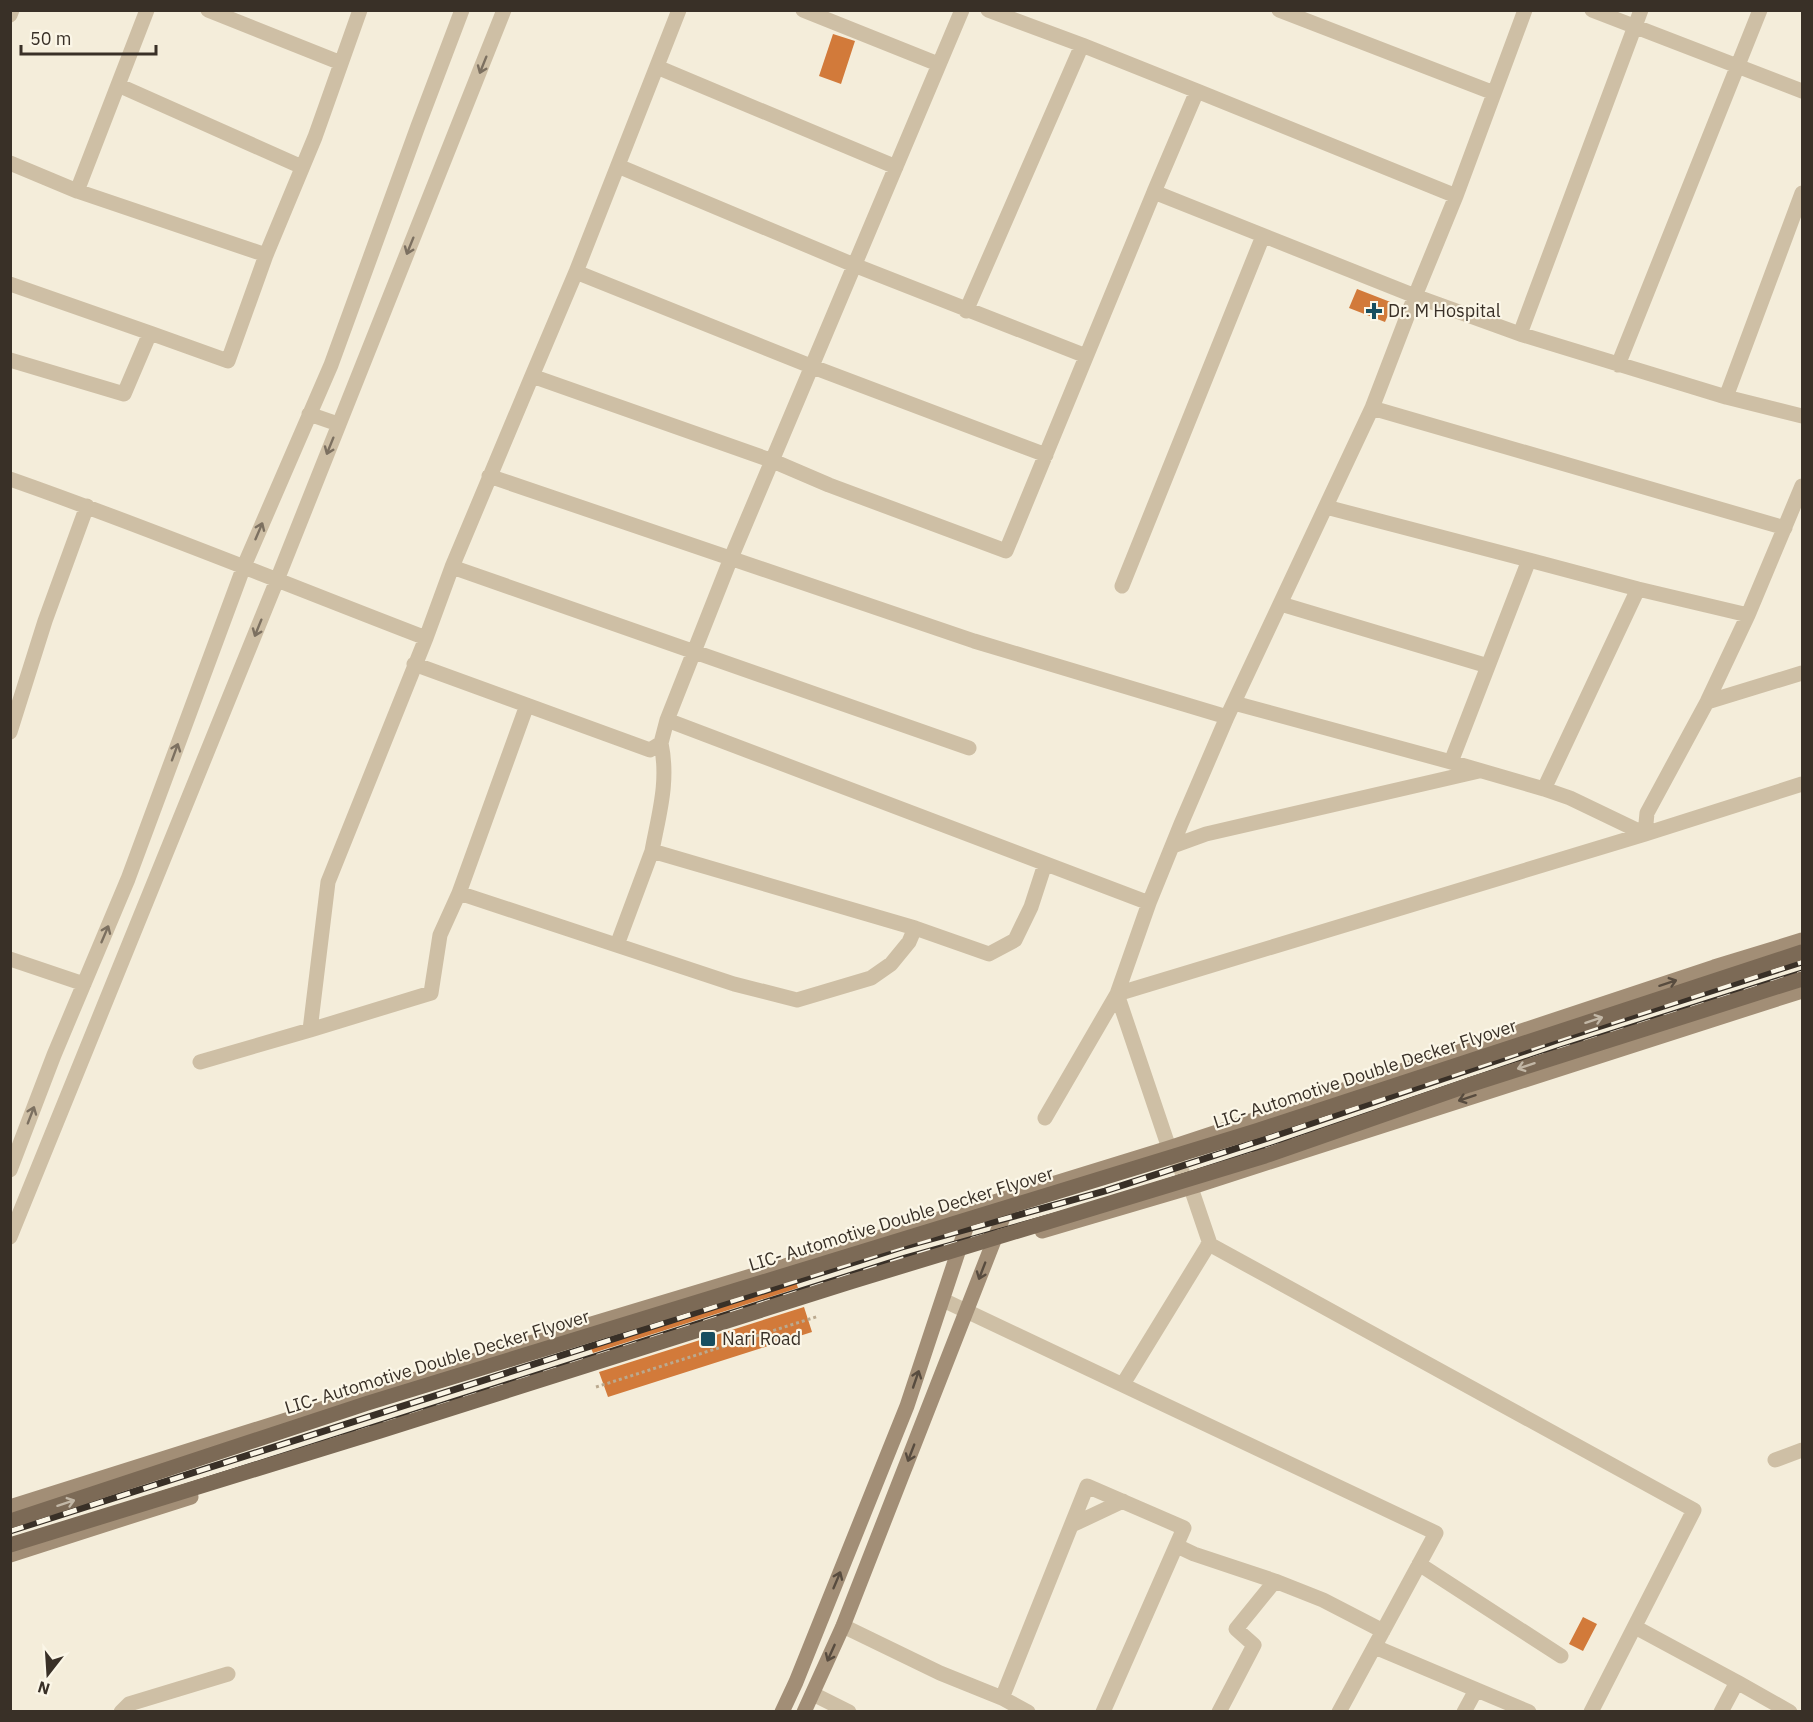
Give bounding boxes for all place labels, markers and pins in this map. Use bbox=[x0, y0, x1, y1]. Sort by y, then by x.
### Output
place label: Dr. M Hospital bbox=[1388, 299, 1501, 322]
marker: Dr. M Hospital bbox=[1365, 302, 1383, 320]
place label: Nari Road bbox=[722, 1327, 801, 1350]
marker: Nari Road bbox=[699, 1330, 717, 1348]

